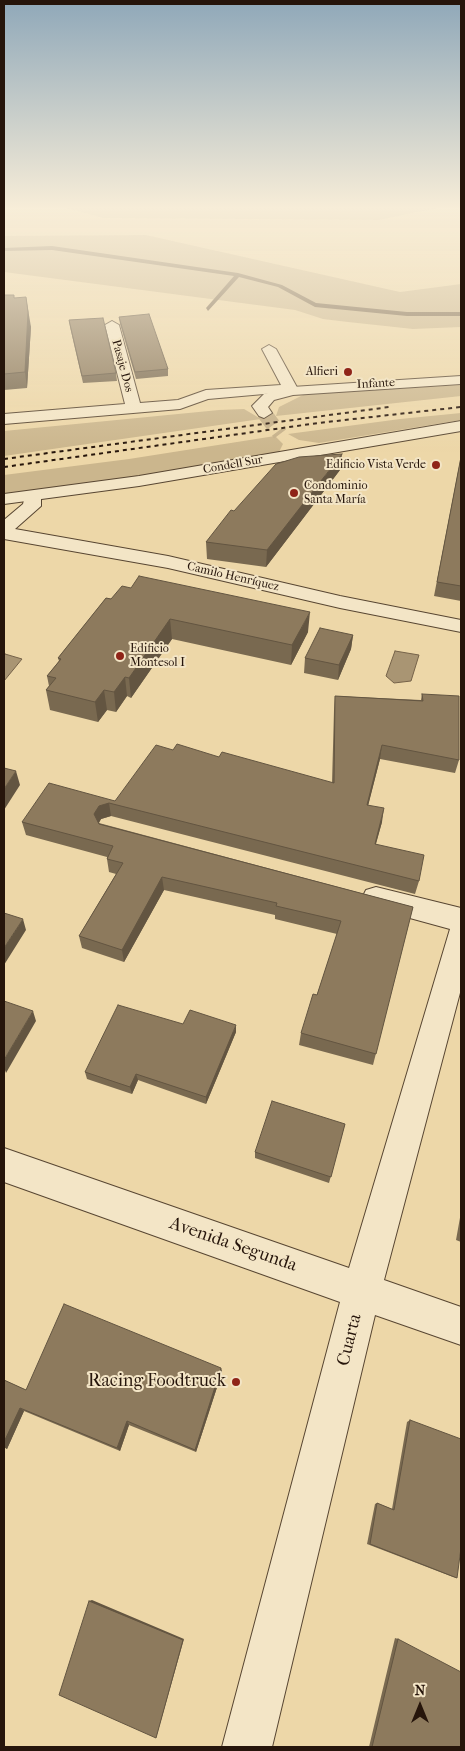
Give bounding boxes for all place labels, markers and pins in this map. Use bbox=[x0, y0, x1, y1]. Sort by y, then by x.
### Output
place label: Alfieri bbox=[306, 365, 338, 379]
marker: Alfieri bbox=[342, 366, 354, 378]
place label: Edificio Vista Verde bbox=[326, 458, 426, 472]
marker: Edificio Vista Verde bbox=[430, 459, 442, 471]
place label: Condominio Santa María bbox=[304, 479, 368, 507]
marker: Condominio Santa María bbox=[288, 487, 300, 499]
place label: Edificio Montesol I bbox=[130, 642, 185, 670]
marker: Edificio Montesol I bbox=[114, 650, 126, 662]
place label: Racing Foodtruck bbox=[88, 1371, 226, 1393]
marker: Racing Foodtruck bbox=[230, 1376, 242, 1388]

